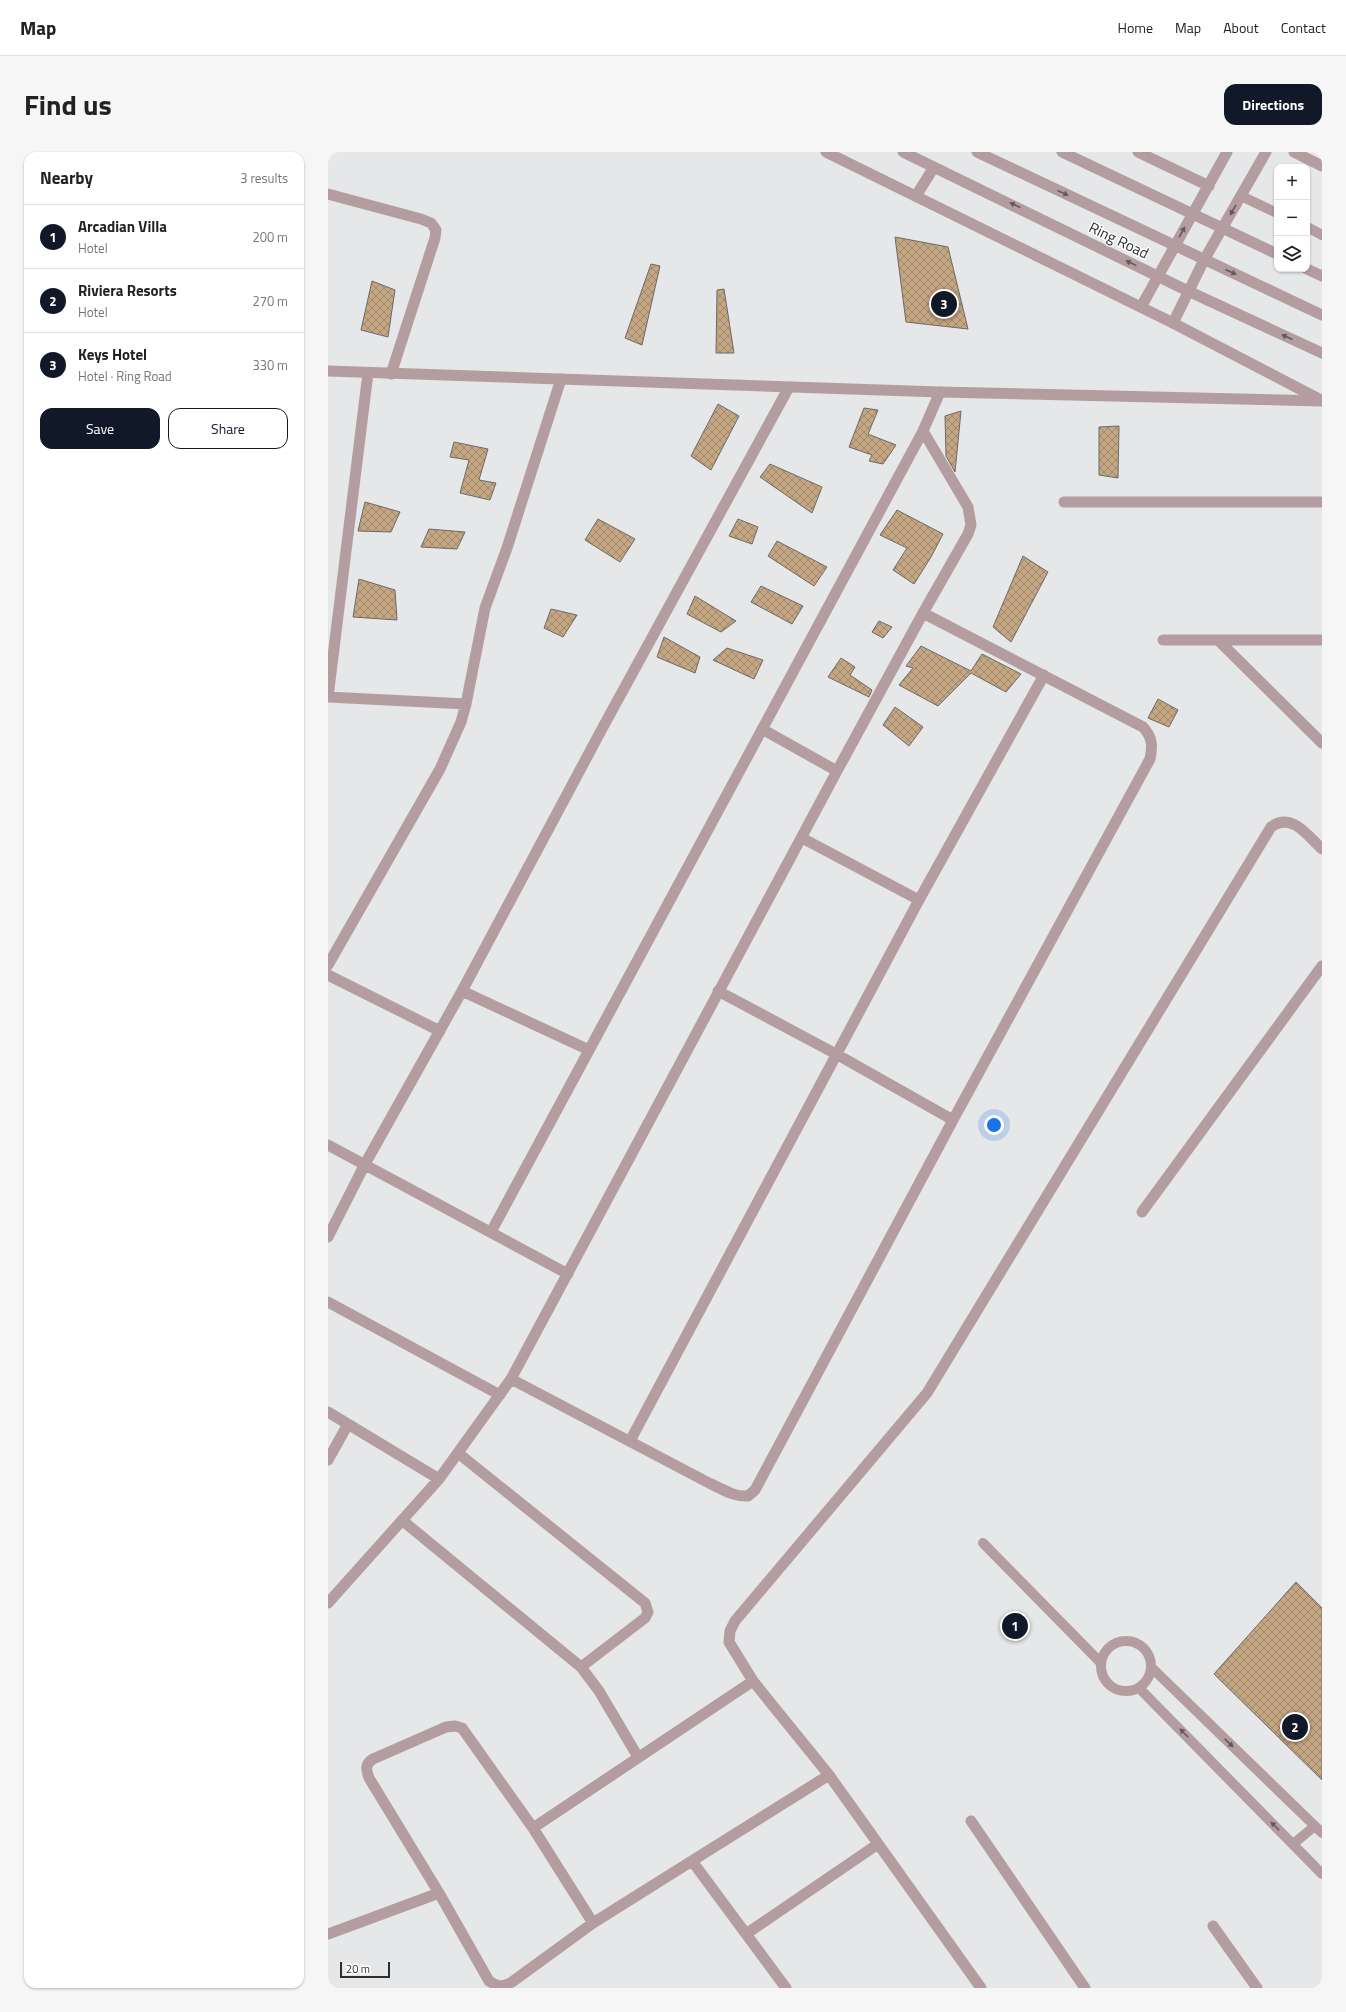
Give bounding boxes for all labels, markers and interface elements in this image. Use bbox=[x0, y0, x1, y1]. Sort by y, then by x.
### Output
text: Map bbox=[20, 13, 56, 42]
text: Home bbox=[1118, 17, 1153, 38]
text: Map bbox=[1175, 17, 1201, 38]
text: About bbox=[1223, 17, 1259, 38]
text: Contact bbox=[1281, 17, 1326, 38]
text: Find us bbox=[24, 83, 112, 126]
button: Directions bbox=[1224, 84, 1322, 125]
map controls bbox=[1274, 164, 1310, 272]
button: + bbox=[1274, 164, 1310, 200]
text: Nearby bbox=[40, 165, 93, 191]
text: 3 results bbox=[240, 168, 288, 188]
one-way arrow bbox=[1057, 190, 1069, 196]
button: − bbox=[1274, 200, 1310, 236]
one-way arrow bbox=[1009, 202, 1020, 209]
one-way arrow bbox=[1229, 204, 1236, 216]
text: Arcadian Villa bbox=[78, 215, 167, 238]
street label: Ring Road bbox=[1085, 216, 1153, 264]
text: 1 bbox=[49, 227, 57, 247]
text: 200 m bbox=[252, 227, 288, 247]
one-way arrow bbox=[1179, 227, 1186, 238]
button: layers bbox=[1274, 236, 1310, 272]
text: Hotel bbox=[78, 238, 108, 258]
one-way arrow bbox=[1126, 260, 1137, 266]
one-way arrow bbox=[1225, 269, 1237, 275]
text: Riviera Resorts bbox=[78, 279, 177, 302]
pin: 3 bbox=[931, 289, 957, 319]
text: 2 bbox=[49, 291, 57, 311]
text: 270 m bbox=[252, 291, 288, 311]
text: Hotel bbox=[78, 302, 108, 322]
one-way arrow bbox=[1280, 333, 1292, 339]
text: Keys Hotel bbox=[78, 343, 147, 366]
text: 3 bbox=[49, 355, 57, 375]
text: 330 m bbox=[252, 355, 288, 375]
text: Hotel · Ring Road bbox=[78, 366, 172, 386]
button: Save bbox=[40, 408, 160, 449]
button: Share bbox=[168, 408, 288, 449]
your location bbox=[984, 1115, 1004, 1135]
pin: 1 bbox=[1002, 1611, 1028, 1641]
pin: 2 bbox=[1282, 1712, 1308, 1742]
one-way arrow bbox=[1179, 1728, 1189, 1738]
one-way arrow bbox=[1224, 1738, 1234, 1747]
one-way arrow bbox=[1270, 1821, 1280, 1831]
scale bar bbox=[340, 1960, 390, 1979]
text: 20 m bbox=[346, 1961, 370, 1977]

